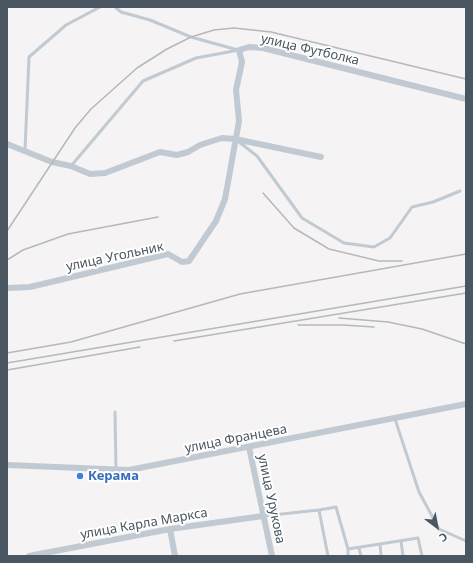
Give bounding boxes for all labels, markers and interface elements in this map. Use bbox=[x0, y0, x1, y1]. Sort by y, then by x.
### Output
street label: улица Футболка bbox=[259, 31, 361, 69]
street label: улица Угольник bbox=[65, 239, 165, 275]
street label: улица Францева bbox=[184, 421, 288, 457]
street label: улица Урукова bbox=[254, 453, 288, 545]
place label: Керама bbox=[88, 468, 139, 484]
marker: Керама bbox=[75, 471, 85, 481]
street label: улица Карла Маркса bbox=[79, 505, 209, 543]
north arrow bbox=[417, 507, 457, 547]
text: С bbox=[437, 529, 451, 546]

